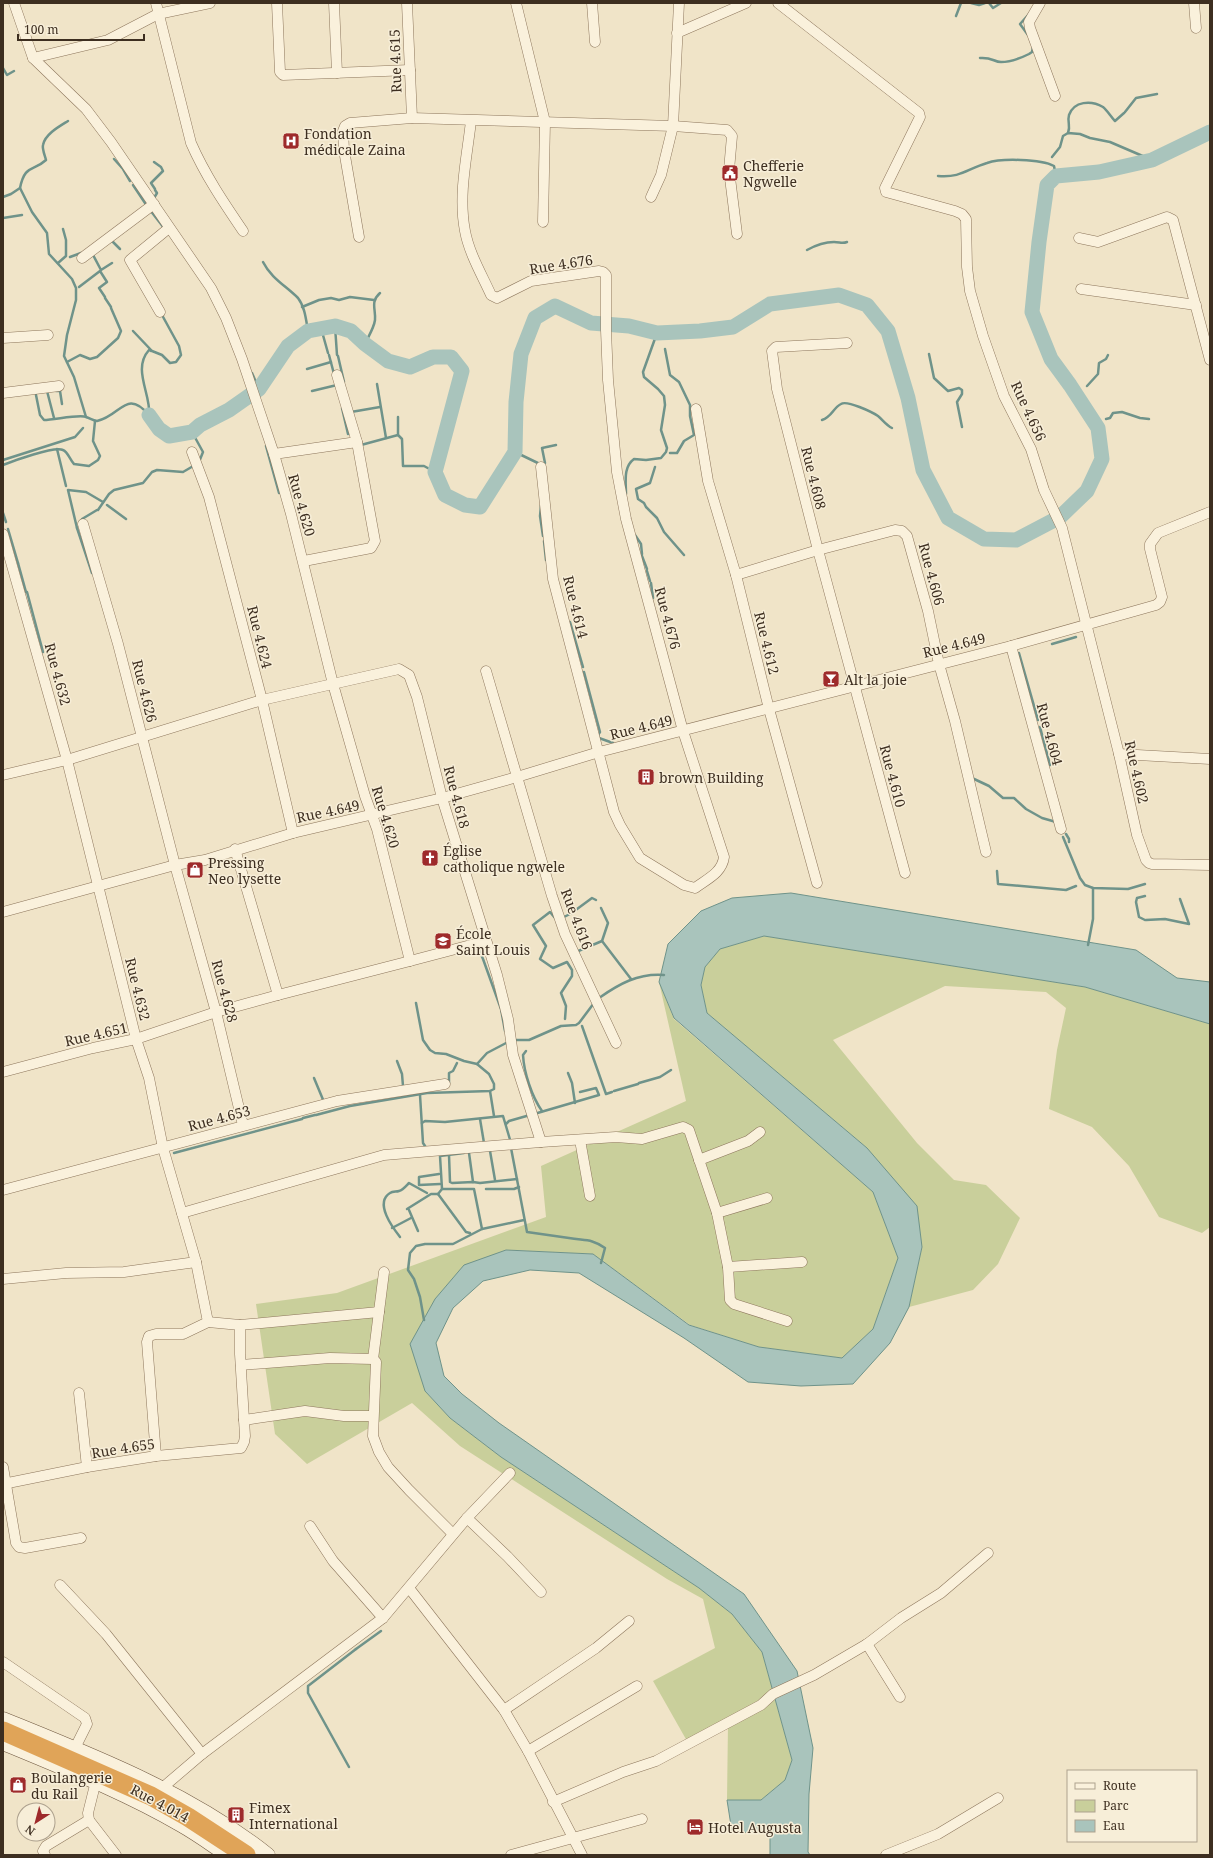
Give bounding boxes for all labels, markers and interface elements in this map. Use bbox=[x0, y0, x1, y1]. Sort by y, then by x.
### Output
scale bar bbox=[18, 16, 144, 42]
text: 100 m bbox=[24, 21, 59, 38]
street label: Rue 4.615 bbox=[384, 29, 406, 93]
place label: Fondation médicale Zaina bbox=[304, 124, 406, 159]
hospital icon: Fondation médicale Zaina bbox=[281, 131, 301, 151]
place label: Chefferie Ngwelle bbox=[743, 156, 804, 191]
public building icon: Chefferie Ngwelle bbox=[720, 163, 740, 183]
street label: Rue 4.676 bbox=[528, 250, 594, 278]
street label: Rue 4.656 bbox=[1007, 378, 1051, 444]
street label: Rue 4.608 bbox=[797, 445, 831, 512]
street label: Rue 4.620 bbox=[284, 472, 320, 539]
street label: Rue 4.606 bbox=[915, 541, 950, 608]
street label: Rue 4.614 bbox=[559, 574, 593, 641]
street label: Rue 4.676 bbox=[651, 585, 686, 652]
street label: Rue 4.624 bbox=[243, 604, 277, 671]
street label: Rue 4.612 bbox=[750, 610, 784, 676]
street label: Rue 4.649 bbox=[921, 628, 987, 662]
street label: Rue 4.632 bbox=[41, 641, 75, 707]
street label: Rue 4.626 bbox=[128, 658, 162, 725]
bar icon: Alt la joie bbox=[821, 669, 841, 689]
place label: Alt la joie bbox=[844, 670, 907, 689]
street label: Rue 4.604 bbox=[1033, 701, 1068, 768]
street label: Rue 4.649 bbox=[608, 710, 674, 744]
street label: Rue 4.602 bbox=[1121, 739, 1153, 805]
street label: Rue 4.610 bbox=[876, 743, 911, 810]
street label: Rue 4.618 bbox=[440, 764, 475, 831]
building icon: brown Building bbox=[636, 767, 656, 787]
place label: brown Building bbox=[659, 768, 764, 787]
street label: Rue 4.620 bbox=[368, 784, 404, 851]
street label: Rue 4.649 bbox=[295, 795, 361, 827]
place label: Église catholique ngwele bbox=[443, 841, 565, 876]
church icon: Église catholique ngwele bbox=[420, 848, 440, 868]
place label: Pressing Neo lysette bbox=[208, 853, 281, 888]
shop icon: Pressing Neo lysette bbox=[185, 860, 205, 880]
street label: Rue 4.616 bbox=[557, 886, 597, 952]
place label: École Saint Louis bbox=[456, 924, 530, 959]
school or university icon: École Saint Louis bbox=[433, 931, 453, 951]
street label: Rue 4.632 bbox=[121, 956, 155, 1022]
street label: Rue 4.628 bbox=[208, 958, 243, 1025]
street label: Rue 4.651 bbox=[63, 1018, 129, 1050]
street label: Rue 4.653 bbox=[186, 1100, 253, 1135]
street label: Rue 4.655 bbox=[90, 1434, 156, 1462]
place label: Boulangerie du Rail bbox=[31, 1768, 112, 1803]
legend bbox=[1067, 1770, 1197, 1842]
shop icon: Boulangerie du Rail bbox=[8, 1775, 28, 1795]
text: Route bbox=[1103, 1777, 1136, 1794]
street label: Rue 4.014 bbox=[127, 1780, 193, 1826]
text: Parc bbox=[1103, 1797, 1129, 1814]
place label: Fimex International bbox=[249, 1798, 338, 1833]
north arrow bbox=[16, 1802, 56, 1842]
building icon: Fimex International bbox=[226, 1805, 246, 1825]
hotel icon: Hotel Augusta bbox=[685, 1817, 705, 1837]
text: Eau bbox=[1103, 1817, 1125, 1834]
place label: Hotel Augusta bbox=[708, 1818, 802, 1837]
text: N bbox=[22, 1822, 38, 1839]

